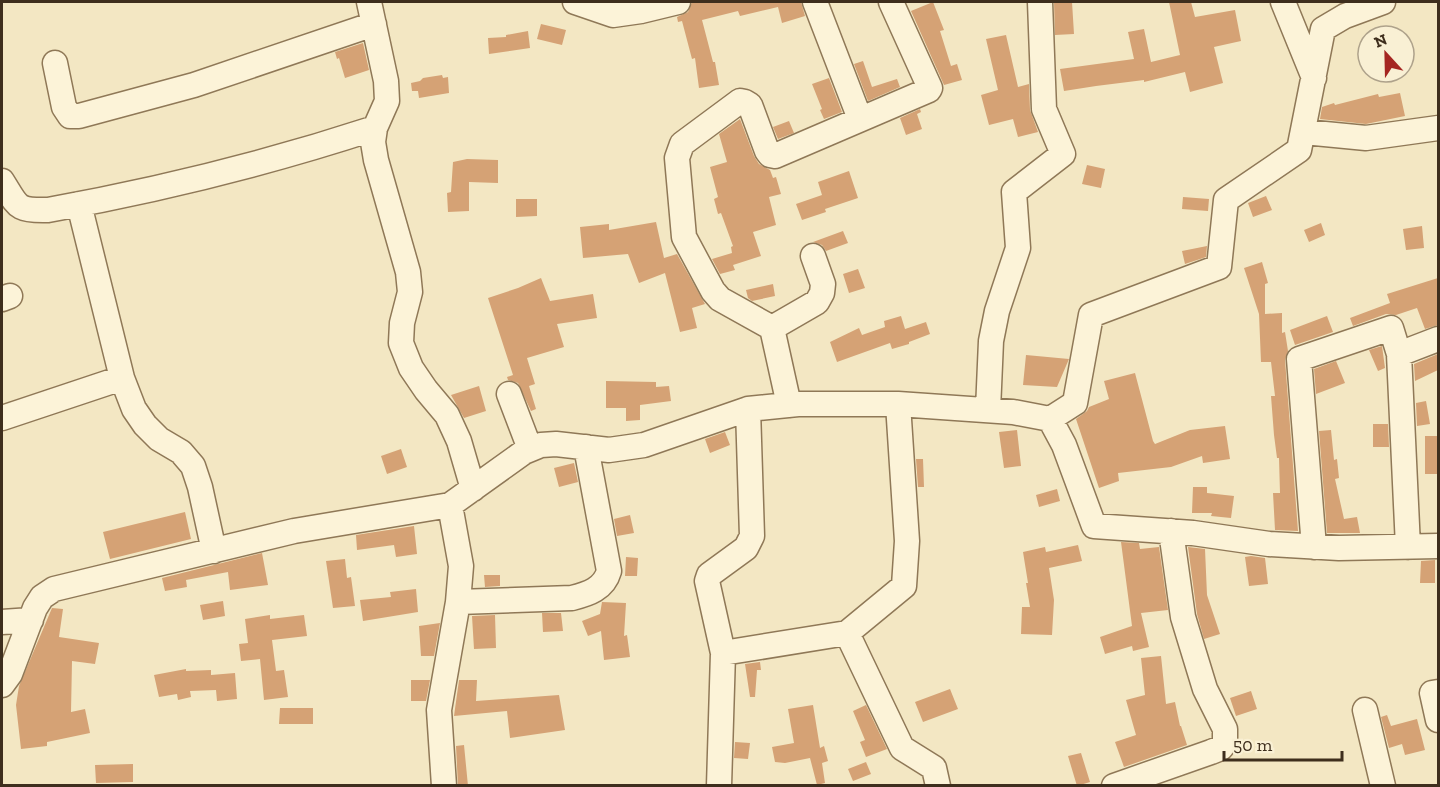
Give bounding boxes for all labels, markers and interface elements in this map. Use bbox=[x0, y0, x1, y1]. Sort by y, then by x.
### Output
north arrow bbox=[1356, 24, 1416, 84]
text: N bbox=[1371, 29, 1390, 52]
scale bar bbox=[1224, 724, 1342, 762]
text: 50 m bbox=[1233, 734, 1273, 756]

